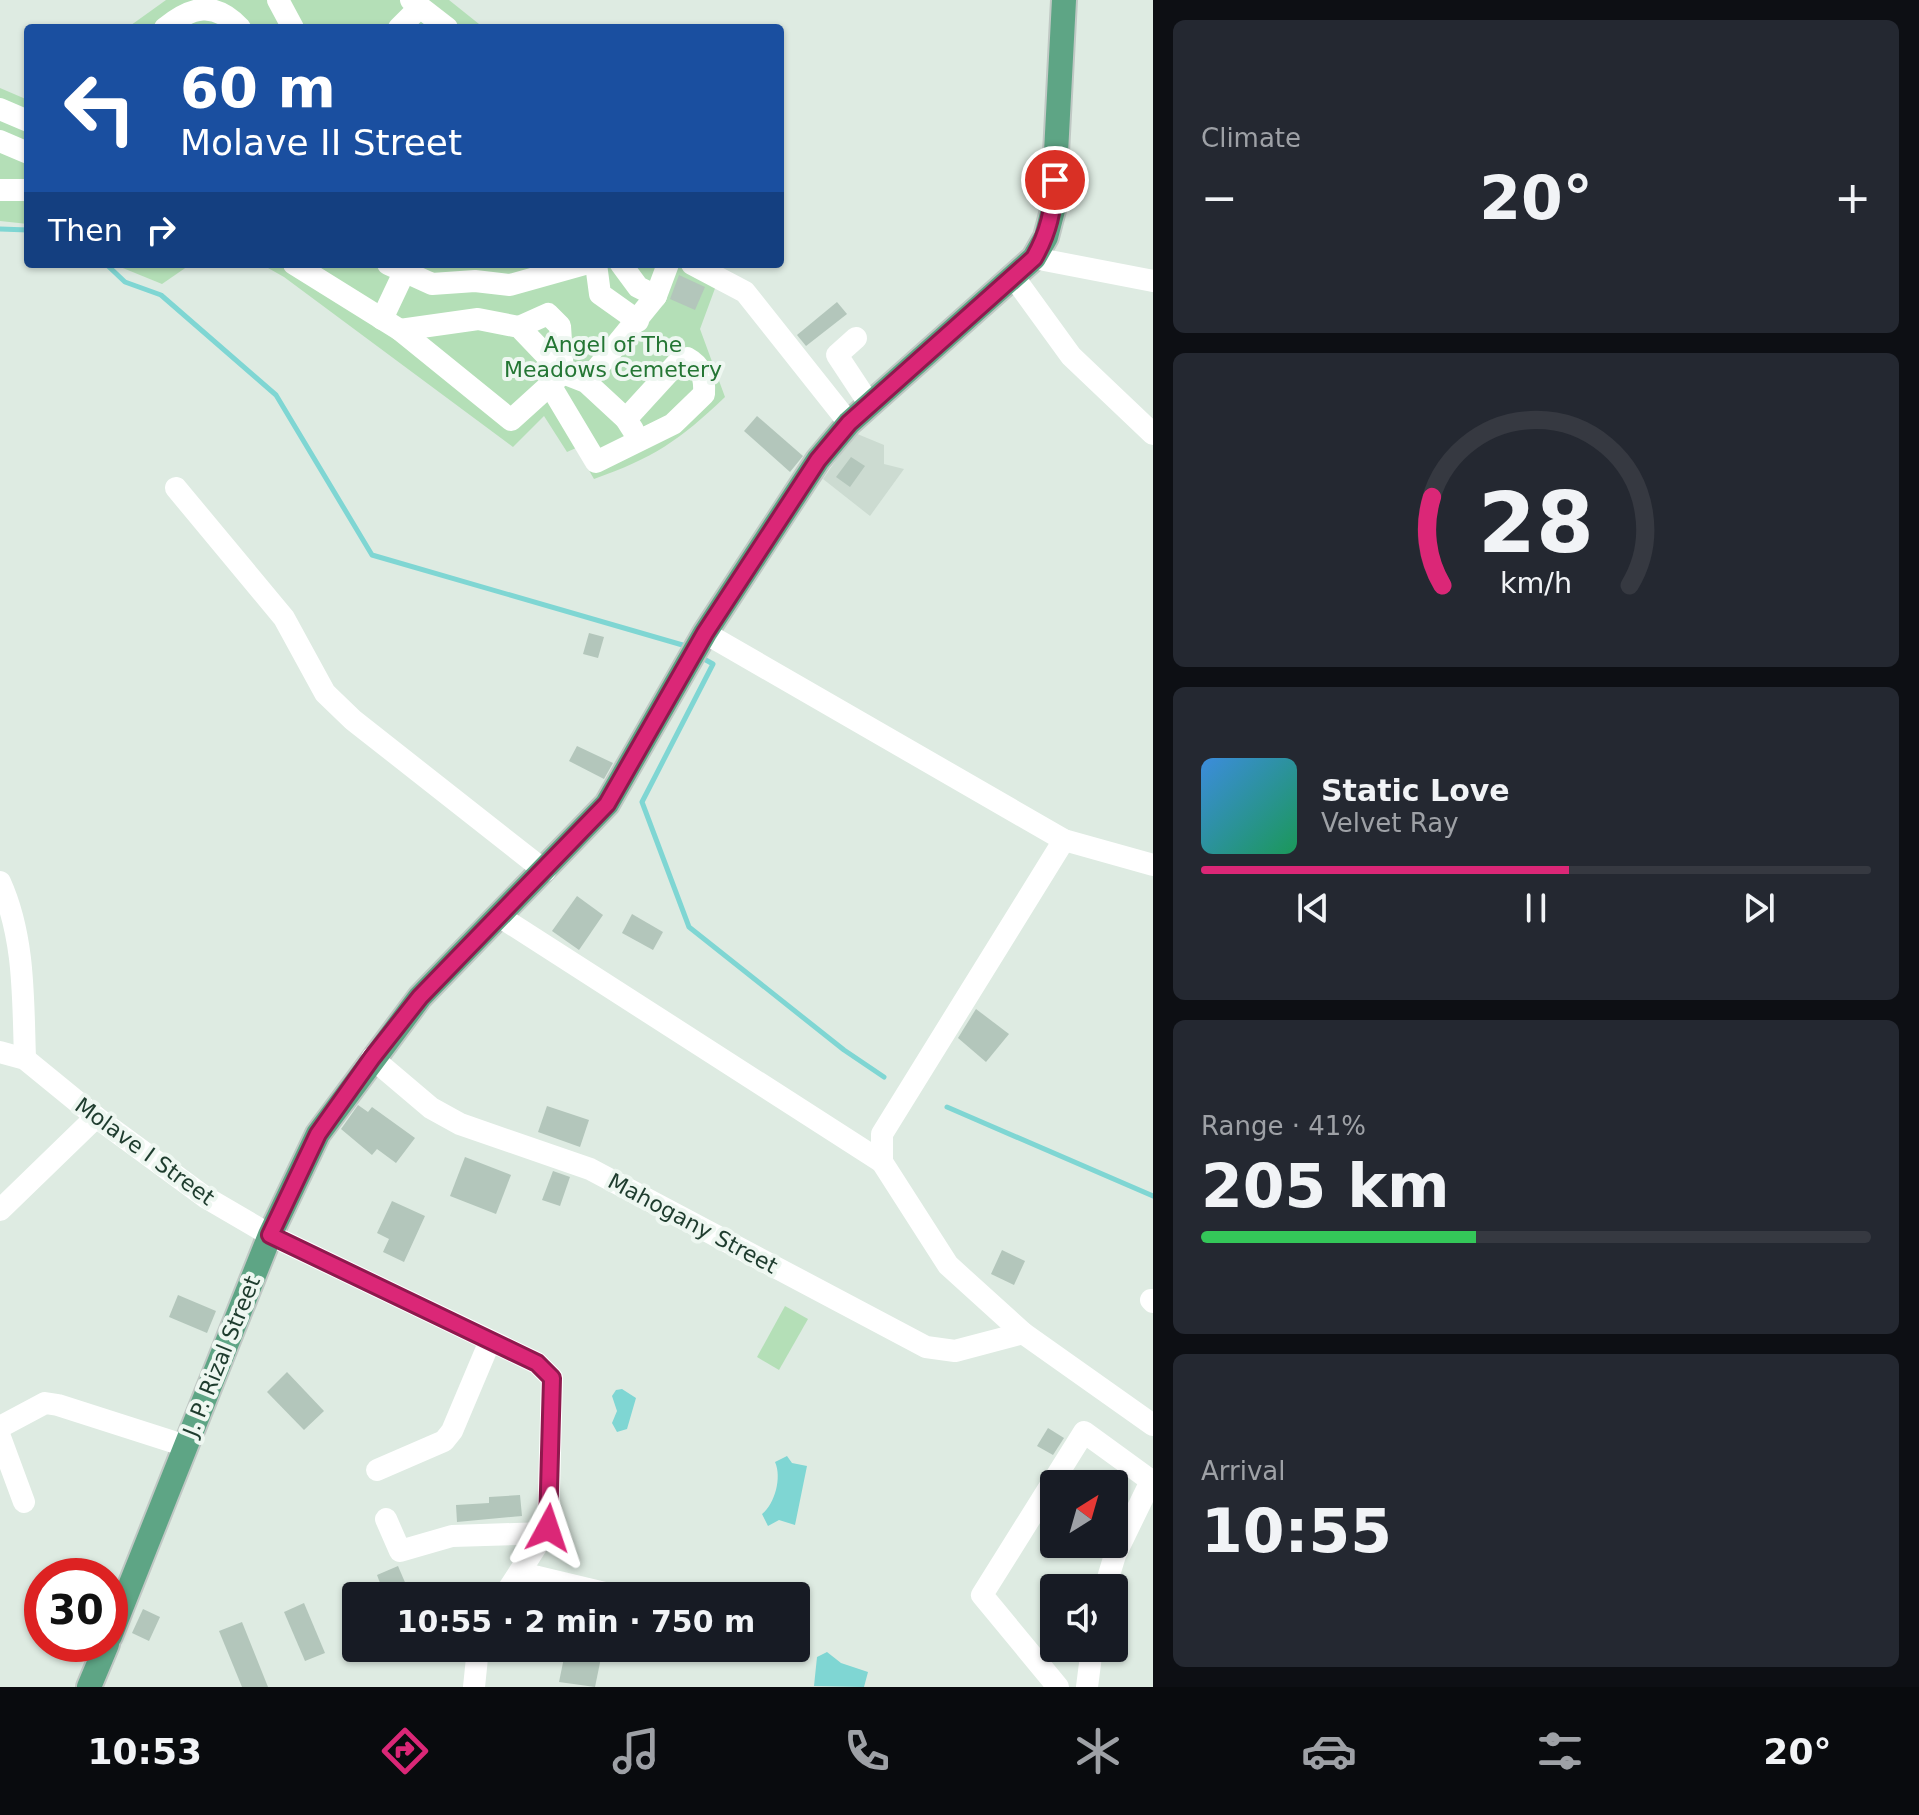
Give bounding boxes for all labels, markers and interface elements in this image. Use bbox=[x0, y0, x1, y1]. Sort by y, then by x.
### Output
text: 60 m bbox=[180, 55, 336, 120]
icon: left bbox=[48, 56, 152, 160]
text: Molave II Street bbox=[180, 122, 462, 163]
text: Climate bbox=[1201, 123, 1301, 153]
pin bbox=[1021, 146, 1089, 214]
icon: arrive bbox=[1033, 158, 1077, 202]
text: 20° bbox=[1479, 163, 1593, 233]
text: − bbox=[1201, 172, 1238, 223]
text: + bbox=[1834, 172, 1871, 223]
icon: right bbox=[139, 208, 183, 252]
text: Then bbox=[48, 213, 123, 248]
park label: Angel of The Meadows Cemetery bbox=[504, 332, 722, 382]
text: 28 bbox=[1478, 475, 1594, 572]
text: km/h bbox=[1500, 566, 1572, 600]
text: Static Love bbox=[1321, 773, 1510, 808]
text: Velvet Ray bbox=[1321, 808, 1459, 838]
icon: previous bbox=[1291, 886, 1335, 930]
icon: pause bbox=[1514, 886, 1558, 930]
icon: next bbox=[1737, 886, 1781, 930]
street label: Molave I Street bbox=[70, 1093, 219, 1210]
text: Range · 41% bbox=[1201, 1111, 1366, 1141]
text: 205 km bbox=[1201, 1151, 1450, 1221]
street label: Mahogany Street bbox=[604, 1168, 782, 1279]
street label: J. P. Rizal Street bbox=[177, 1272, 265, 1442]
text: Arrival bbox=[1201, 1456, 1285, 1486]
north arrow bbox=[1040, 1470, 1128, 1558]
map controls bbox=[1040, 1470, 1128, 1662]
position arrow bbox=[506, 1486, 590, 1570]
text: 10:55 bbox=[1201, 1496, 1392, 1566]
speed limit sign: 30 bbox=[24, 1558, 128, 1662]
button: sound bbox=[1040, 1574, 1128, 1662]
text: 10:55 · 2 min · 750 m bbox=[397, 1604, 755, 1639]
icon: directions bbox=[377, 1723, 433, 1779]
icon: music bbox=[608, 1723, 664, 1779]
icon: phone bbox=[839, 1723, 895, 1779]
icon: climate bbox=[1070, 1723, 1126, 1779]
icon: car bbox=[1301, 1723, 1357, 1779]
icon: filters bbox=[1532, 1723, 1588, 1779]
text: 10:53 bbox=[88, 1731, 202, 1772]
text: 20° bbox=[1763, 1731, 1831, 1772]

